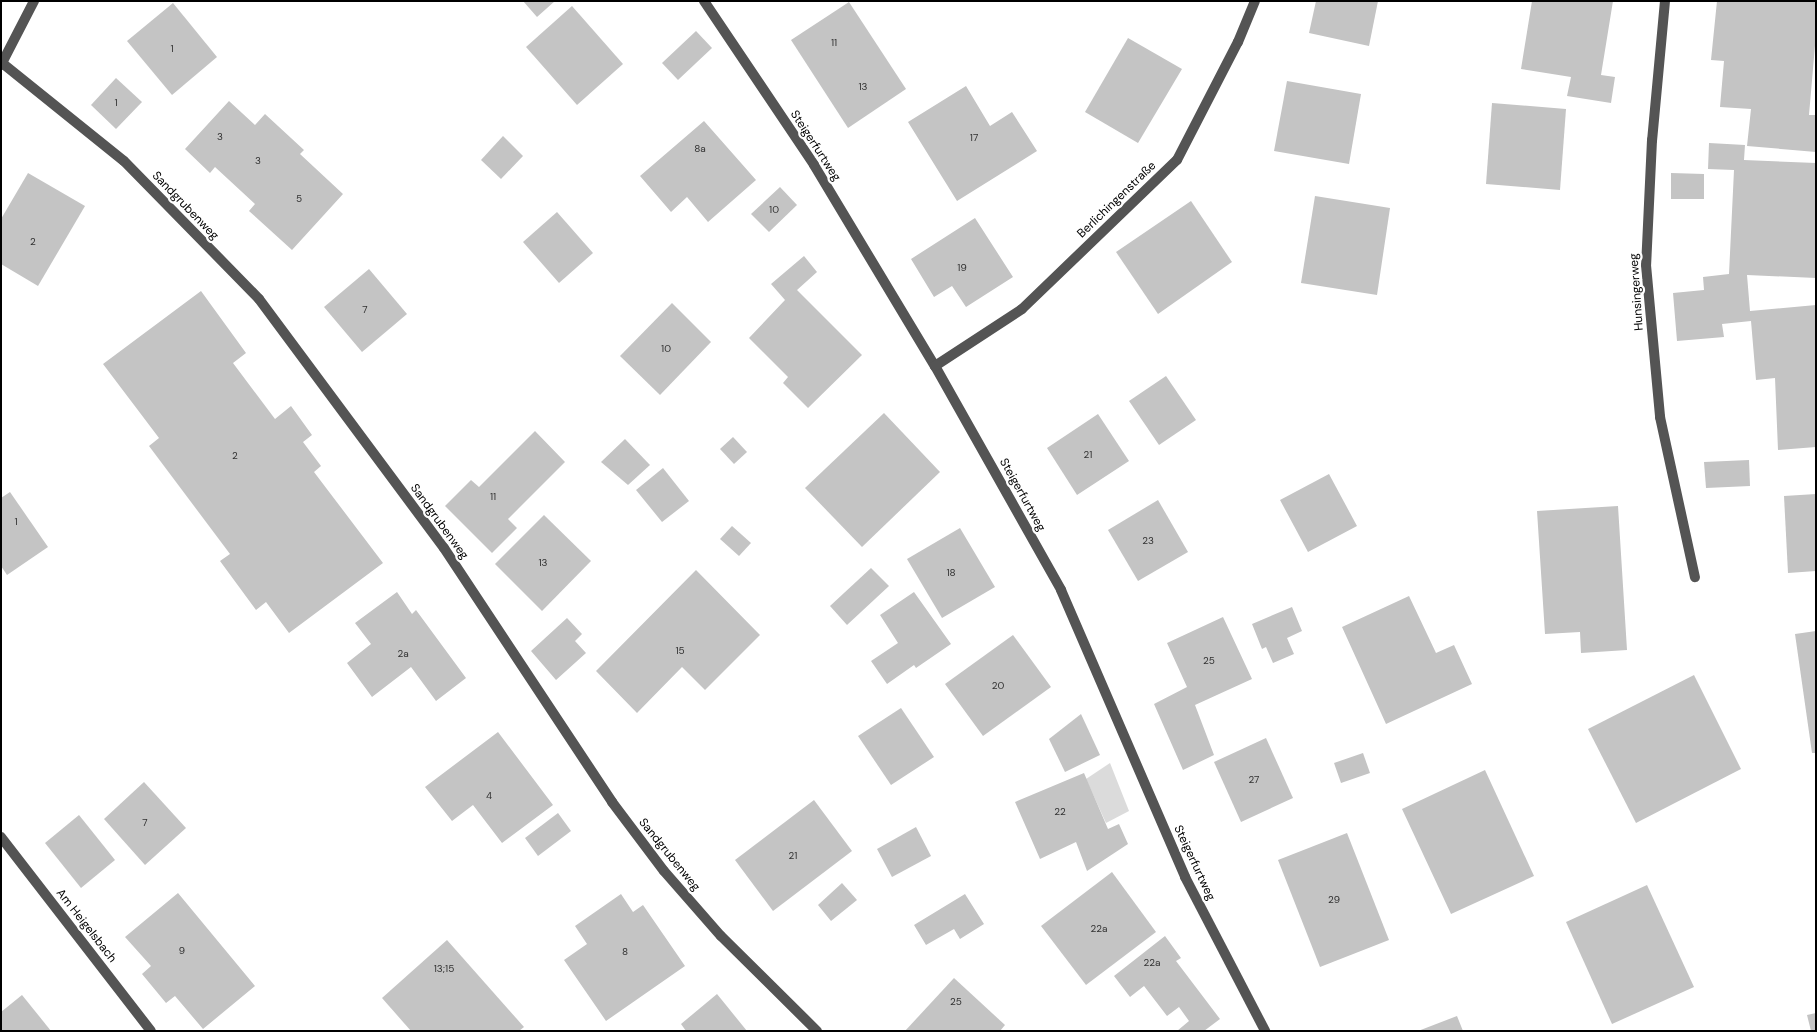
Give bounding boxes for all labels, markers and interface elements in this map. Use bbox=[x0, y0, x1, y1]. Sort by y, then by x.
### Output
house number: 11 bbox=[831, 37, 837, 49]
house number: 1 bbox=[170, 43, 174, 55]
house number: 13 bbox=[858, 81, 868, 93]
house number: 1 bbox=[114, 97, 118, 109]
street label: Steigerfurtweg bbox=[787, 108, 843, 184]
house number: 3 bbox=[217, 131, 223, 143]
house number: 17 bbox=[970, 132, 978, 144]
house number: 8a bbox=[694, 143, 706, 155]
house number: 3 bbox=[255, 155, 261, 167]
street label: Berlichingenstraße bbox=[1075, 159, 1159, 241]
street label: Sandgrubenweg bbox=[149, 169, 221, 243]
house number: 5 bbox=[296, 193, 302, 205]
house number: 10 bbox=[769, 204, 779, 216]
house number: 2 bbox=[30, 236, 36, 248]
street label: Hunsingerweg bbox=[1627, 253, 1647, 331]
house number: 19 bbox=[957, 262, 967, 274]
house number: 7 bbox=[362, 304, 368, 316]
house number: 10 bbox=[661, 343, 671, 355]
house number: 21 bbox=[1084, 449, 1092, 461]
house number: 2 bbox=[232, 450, 238, 462]
street label: Steigerfurtweg bbox=[996, 456, 1048, 534]
street label: Sandgrubenweg bbox=[407, 482, 471, 562]
house number: 11 bbox=[490, 491, 496, 503]
house number: 1 bbox=[14, 516, 18, 528]
house number: 23 bbox=[1142, 535, 1154, 547]
house number: 13 bbox=[538, 557, 548, 569]
house number: 18 bbox=[946, 567, 956, 579]
house number: 15 bbox=[675, 645, 685, 657]
house number: 2a bbox=[397, 648, 409, 660]
house number: 25 bbox=[1203, 655, 1215, 667]
house number: 20 bbox=[992, 680, 1004, 692]
house number: 27 bbox=[1249, 774, 1259, 786]
house number: 4 bbox=[486, 790, 492, 802]
house number: 22 bbox=[1054, 806, 1066, 818]
street label: Sandgrubenweg bbox=[635, 816, 703, 894]
house number: 7 bbox=[142, 817, 148, 829]
street label: Steigerfurtweg bbox=[1170, 823, 1218, 903]
house number: 21 bbox=[789, 850, 797, 862]
street label: Am Heigelsbach bbox=[53, 886, 119, 966]
house number: 29 bbox=[1328, 894, 1340, 906]
house number: 22a bbox=[1091, 923, 1107, 935]
house number: 9 bbox=[179, 945, 185, 957]
house number: 8 bbox=[622, 946, 628, 958]
house number: 22a bbox=[1144, 957, 1160, 969]
house number: 13;15 bbox=[434, 963, 454, 975]
house number: 25 bbox=[950, 996, 962, 1008]

